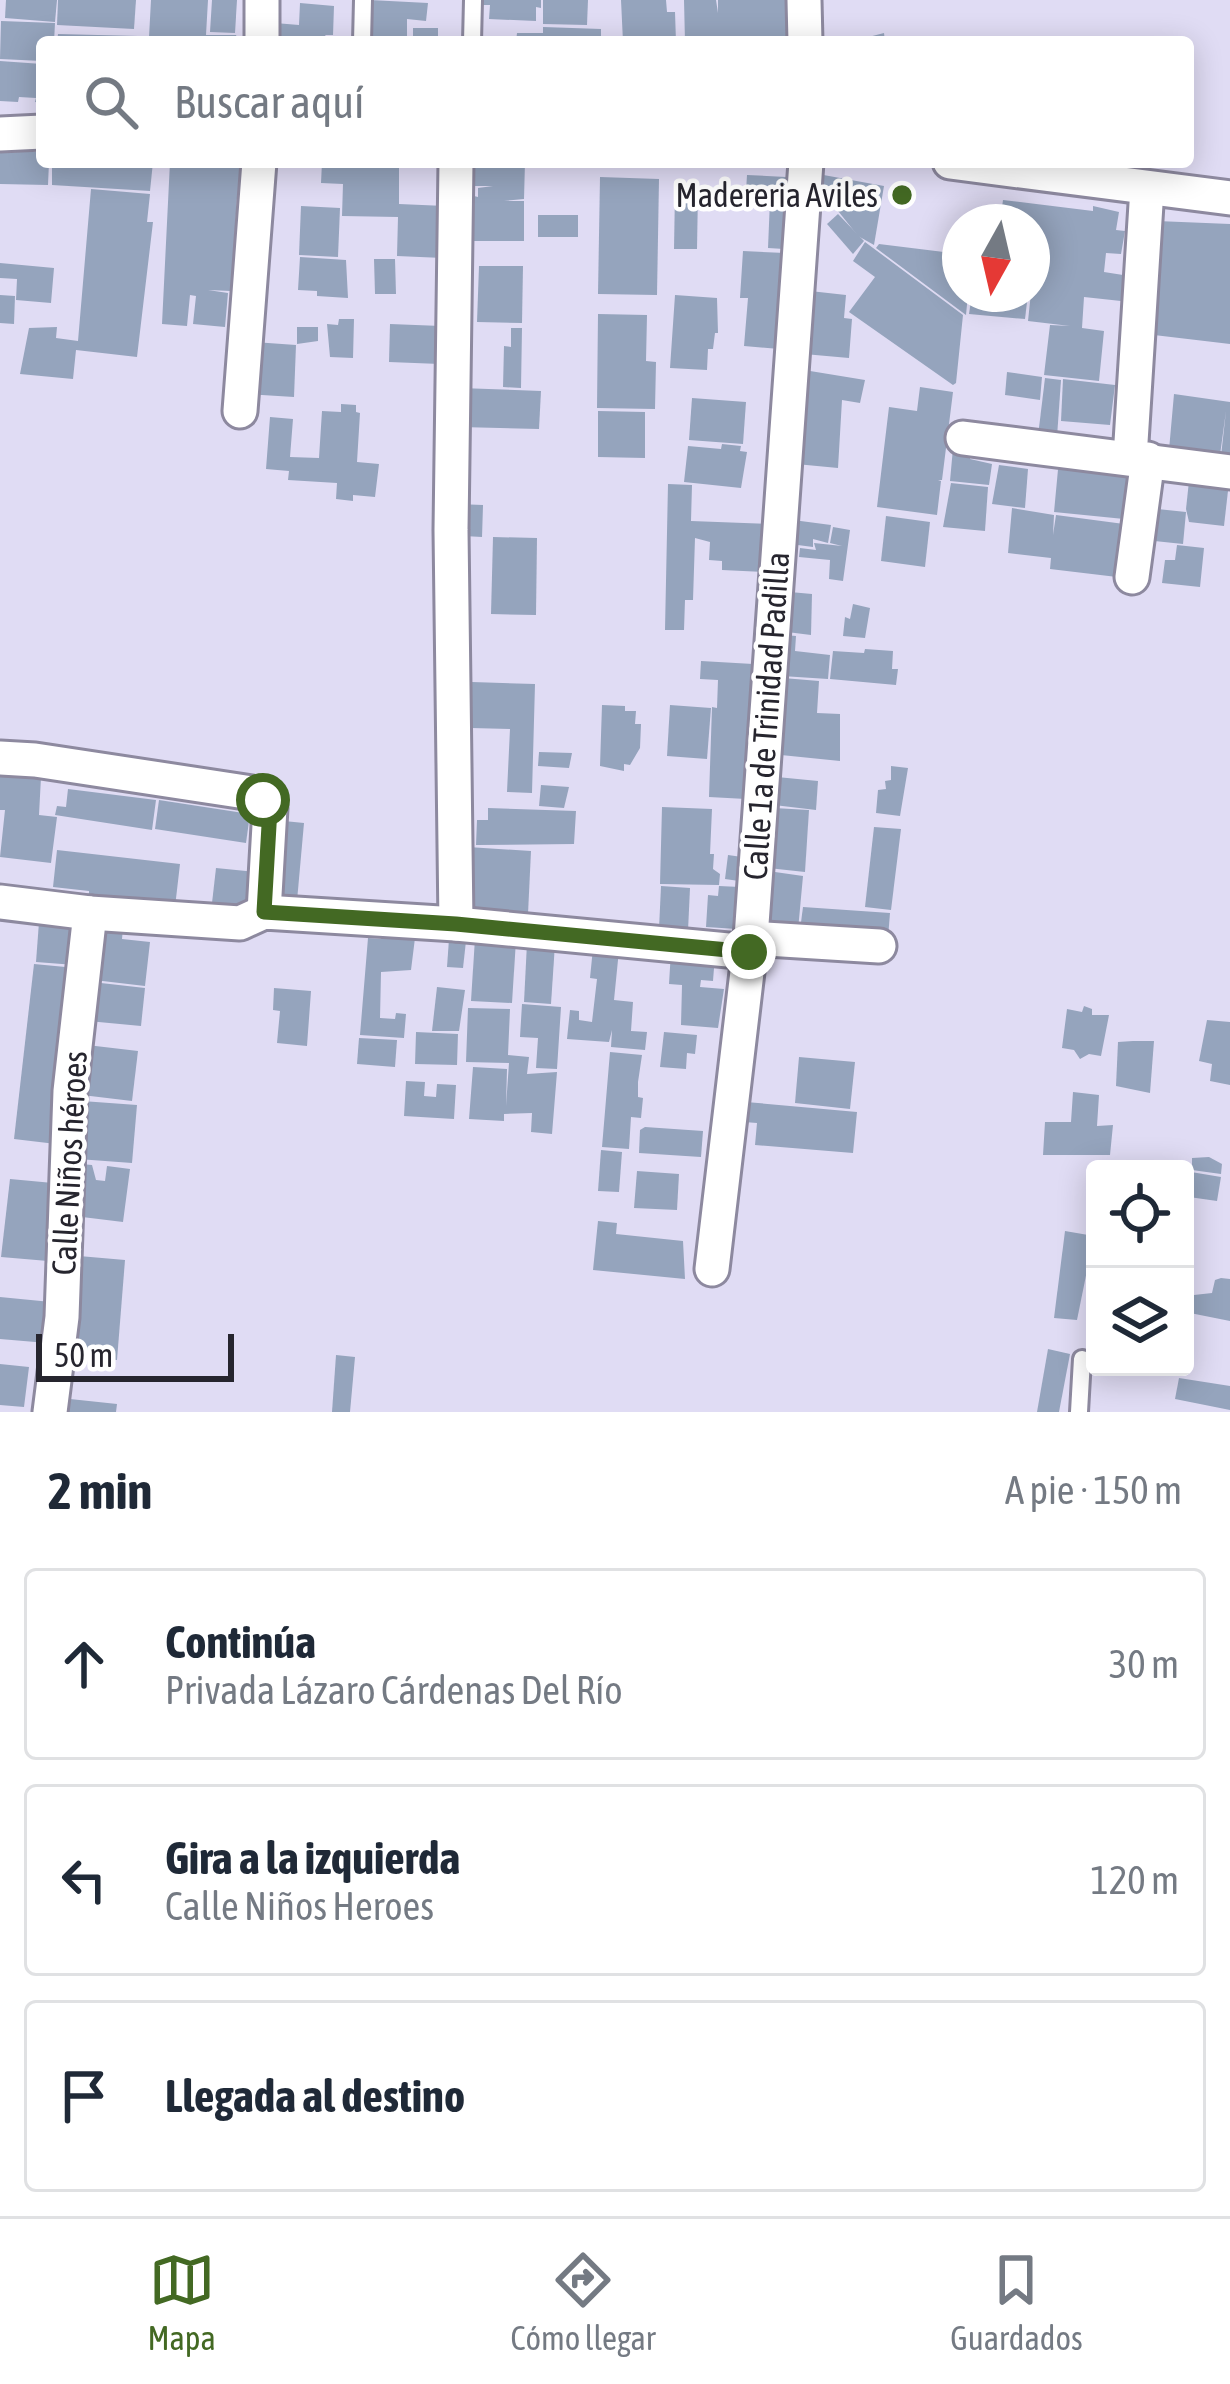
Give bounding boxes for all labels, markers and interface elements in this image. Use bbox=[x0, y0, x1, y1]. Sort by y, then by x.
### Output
search box bbox=[36, 36, 1194, 168]
icon: search bbox=[78, 69, 144, 135]
text: Buscar aquí bbox=[174, 76, 364, 128]
place label: Madereria Aviles bbox=[676, 176, 878, 214]
marker: Madereria Aviles bbox=[889, 182, 915, 208]
north arrow bbox=[942, 204, 1050, 312]
street label: Calle 1a de Trinidad Padilla bbox=[736, 551, 796, 881]
route start bbox=[236, 773, 290, 827]
route end bbox=[722, 925, 776, 979]
street label: Calle Niños héroes bbox=[44, 1050, 94, 1276]
map controls bbox=[1086, 1160, 1194, 1376]
button: locate bbox=[1086, 1160, 1194, 1268]
button: layers bbox=[1086, 1268, 1194, 1376]
scale bar bbox=[36, 1328, 234, 1381]
text: 50 m bbox=[54, 1336, 113, 1374]
text: 2 min bbox=[48, 1461, 152, 1520]
text: A pie · 150 m bbox=[1005, 1468, 1182, 1512]
text: Continúa bbox=[165, 1616, 316, 1668]
icon: ahead bbox=[51, 1631, 117, 1697]
text: 30 m bbox=[1109, 1642, 1179, 1686]
text: Privada Lázaro Cárdenas Del Río bbox=[165, 1668, 623, 1712]
text: Gira a la izquierda bbox=[165, 1832, 460, 1884]
icon: left bbox=[51, 1847, 117, 1913]
text: 120 m bbox=[1091, 1858, 1179, 1902]
text: Calle Niños Heroes bbox=[165, 1884, 434, 1928]
icon: arrive bbox=[51, 2063, 117, 2129]
text: Llegada al destino bbox=[165, 2070, 465, 2122]
tab: Mapa bbox=[147, 2247, 216, 2357]
tab: Cómo llegar bbox=[511, 2247, 656, 2357]
tab: Guardados bbox=[950, 2247, 1083, 2357]

